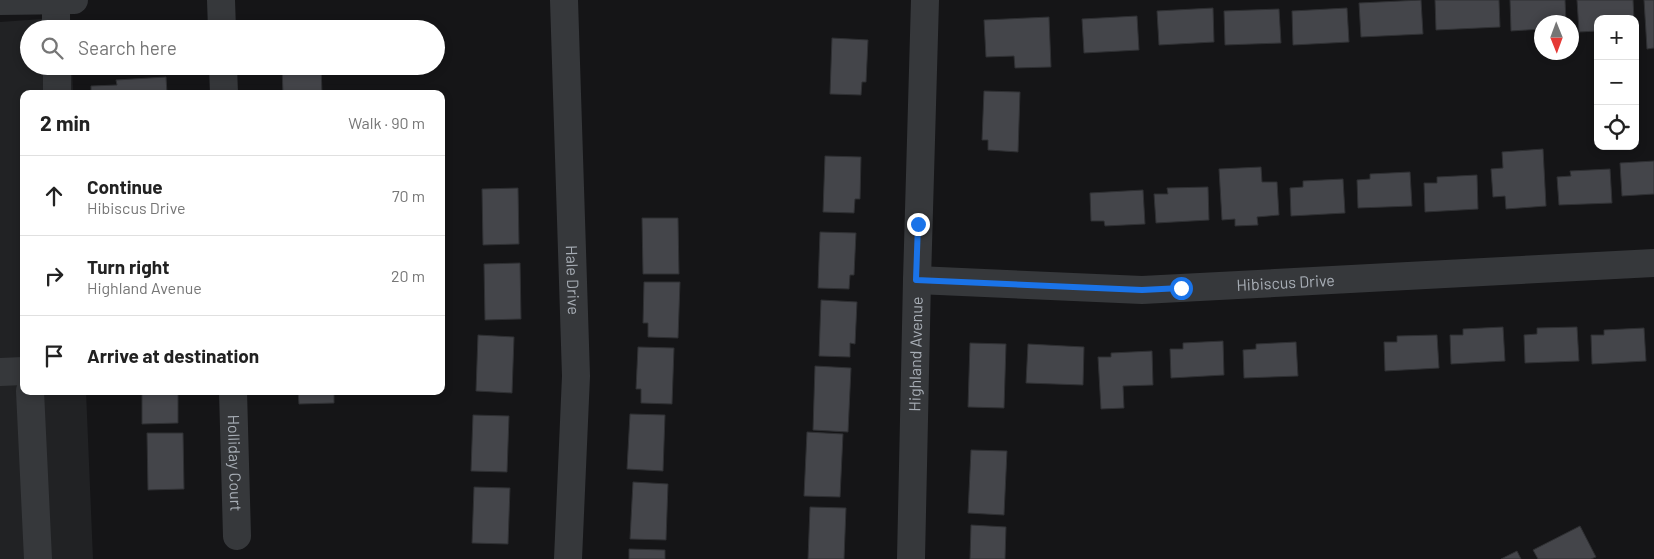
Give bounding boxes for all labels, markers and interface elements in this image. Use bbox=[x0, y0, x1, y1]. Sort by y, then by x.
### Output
north arrow bbox=[1534, 15, 1579, 60]
map controls bbox=[1594, 15, 1639, 150]
button: + bbox=[1594, 15, 1639, 60]
search box bbox=[20, 20, 445, 75]
icon: search bbox=[38, 34, 66, 62]
text: Search here bbox=[78, 36, 177, 59]
button: − bbox=[1594, 60, 1639, 105]
button: locate bbox=[1594, 105, 1639, 150]
text: 2 min bbox=[40, 110, 90, 135]
text: Walk · 90 m bbox=[348, 113, 425, 132]
text: Continue bbox=[87, 175, 163, 198]
icon: ahead bbox=[40, 182, 68, 210]
text: 70 m bbox=[392, 186, 425, 205]
text: Hibiscus Drive bbox=[87, 198, 186, 217]
route end bbox=[907, 213, 930, 236]
street label: Hale Drive bbox=[563, 245, 584, 315]
text: Turn right bbox=[87, 255, 169, 278]
icon: right bbox=[40, 262, 68, 290]
text: 20 m bbox=[391, 266, 425, 285]
street label: Hibiscus Drive bbox=[1236, 270, 1335, 294]
route start bbox=[1170, 277, 1193, 300]
text: Highland Avenue bbox=[87, 278, 202, 297]
street label: Highland Avenue bbox=[904, 296, 926, 412]
icon: arrive bbox=[40, 342, 68, 370]
text: Arrive at destination bbox=[87, 344, 259, 367]
street label: Holliday Court bbox=[225, 414, 246, 512]

